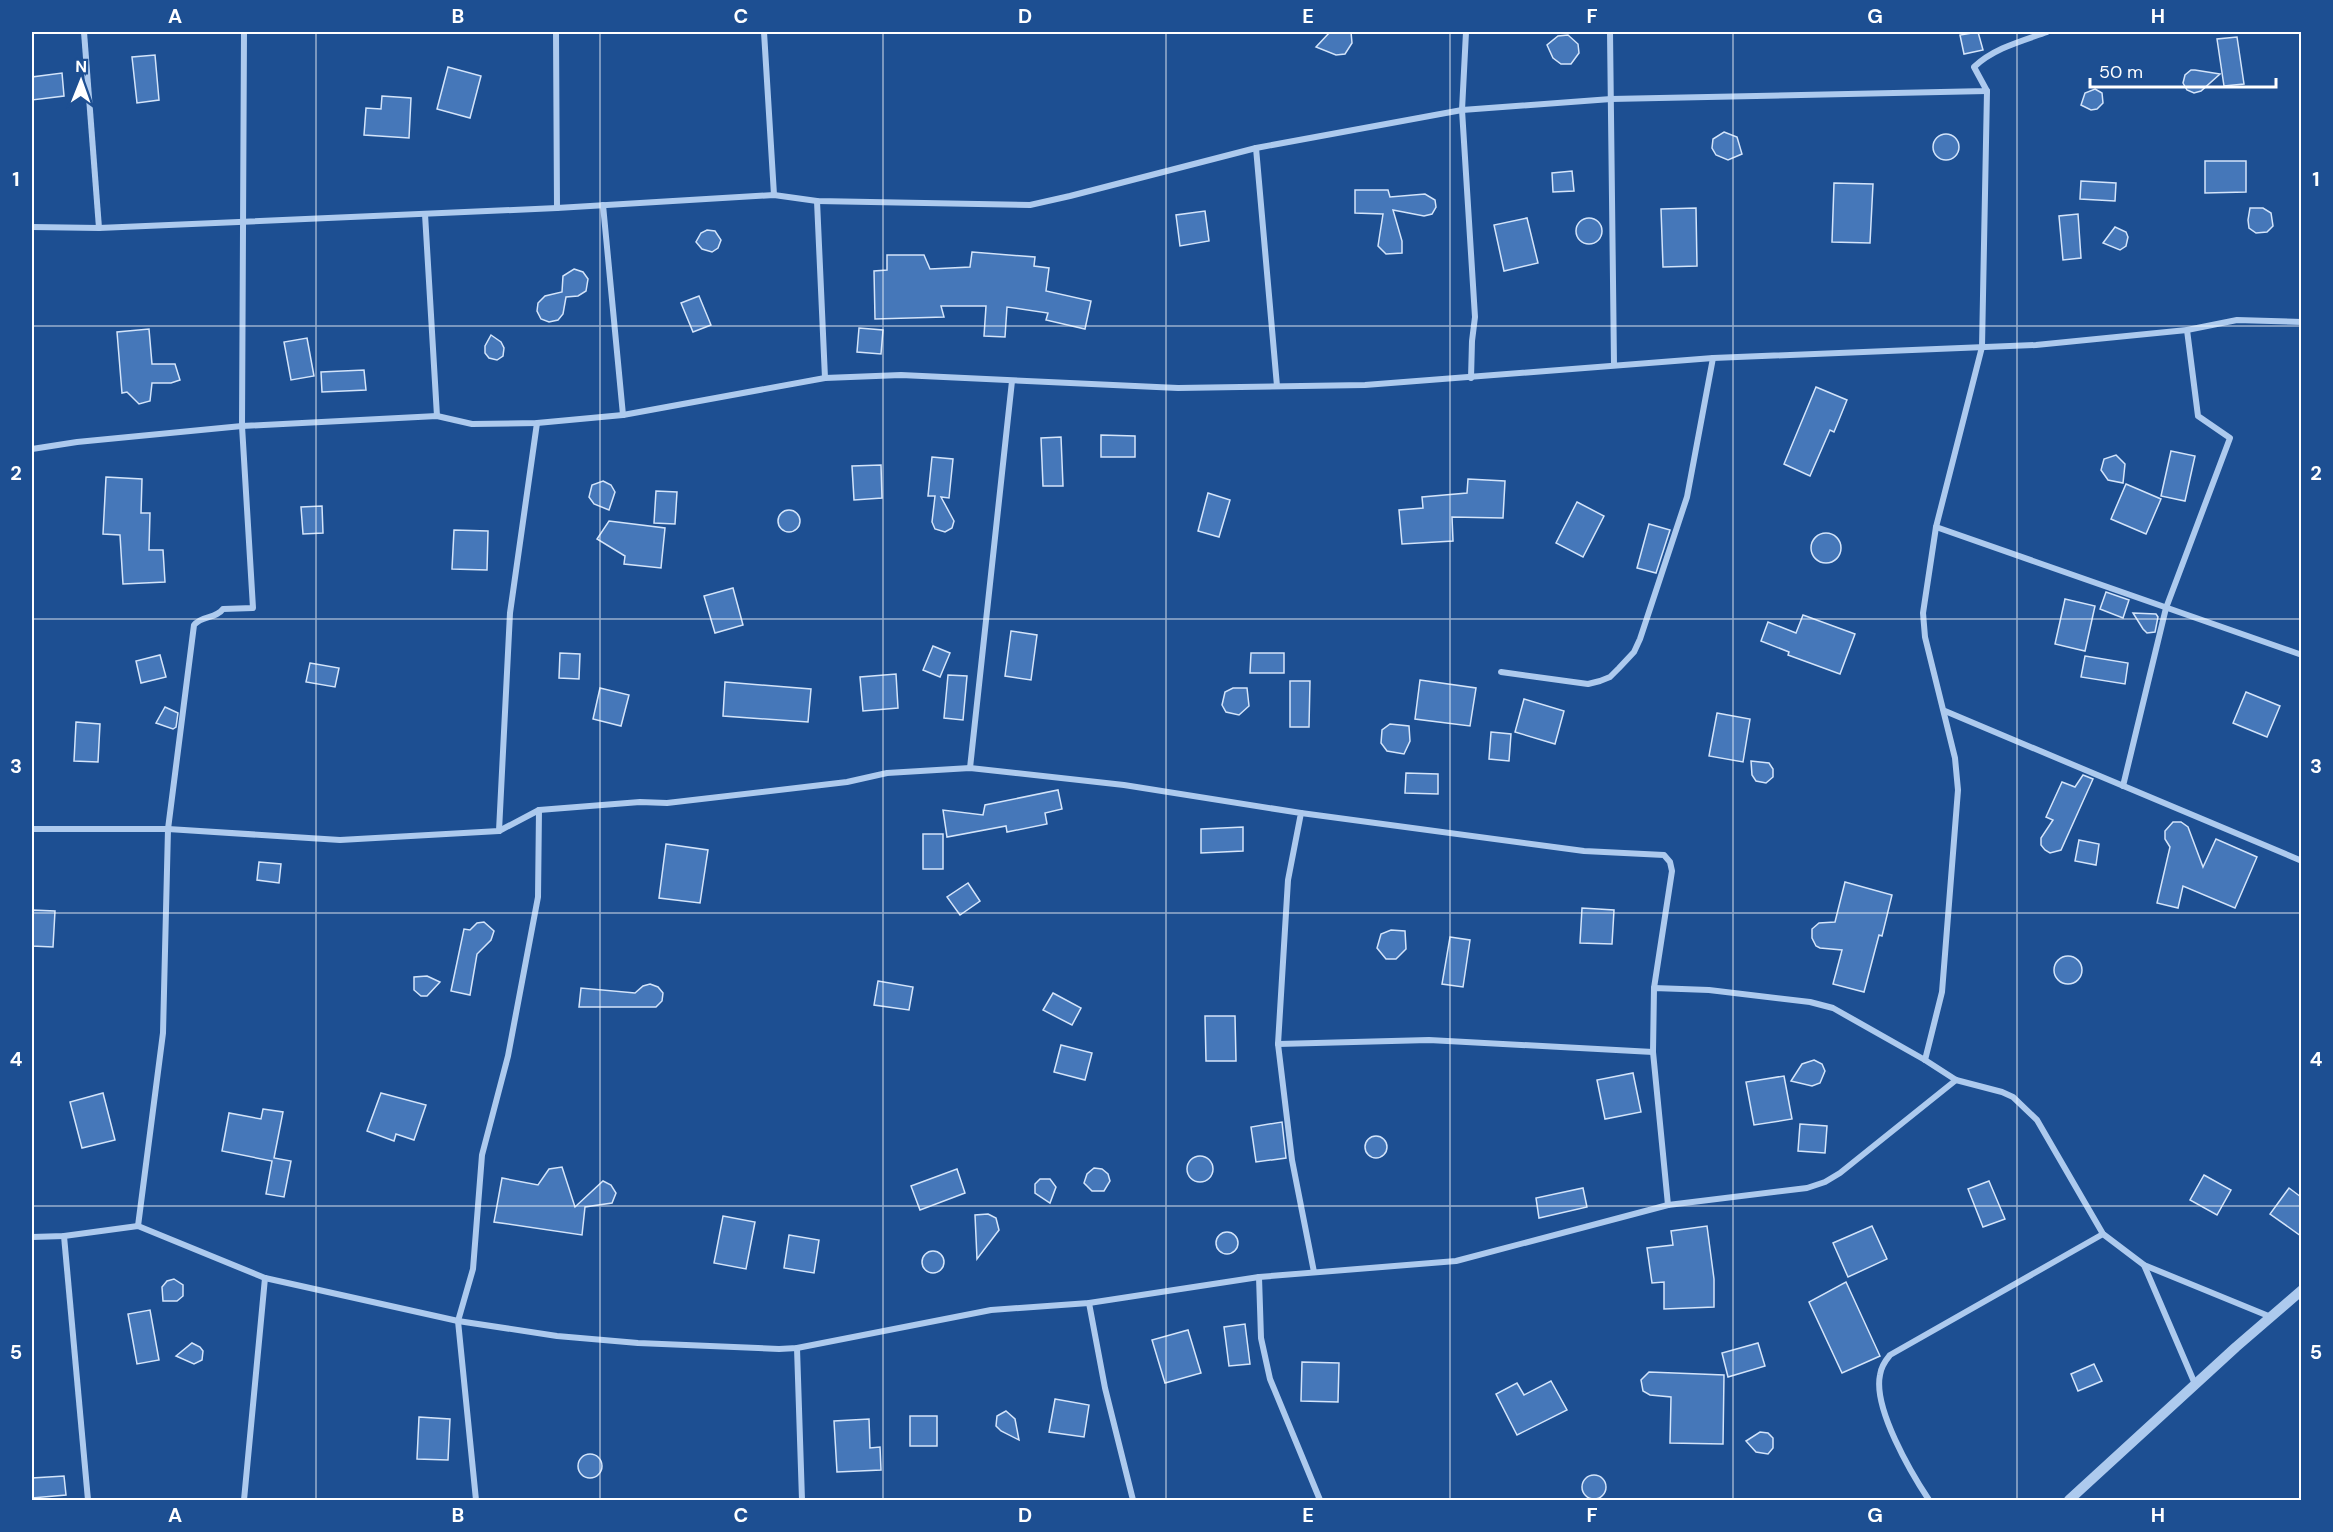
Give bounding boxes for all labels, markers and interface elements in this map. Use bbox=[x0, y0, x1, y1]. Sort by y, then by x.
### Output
text: A bbox=[168, 3, 182, 29]
text: B bbox=[452, 3, 464, 29]
text: C bbox=[734, 3, 748, 29]
text: D bbox=[1018, 3, 1032, 29]
text: E bbox=[1302, 3, 1314, 29]
text: F bbox=[1586, 3, 1598, 29]
text: G bbox=[1867, 3, 1883, 29]
text: H bbox=[2151, 3, 2165, 29]
north arrow bbox=[51, 51, 111, 111]
scale bar bbox=[2090, 51, 2276, 89]
text: N bbox=[75, 56, 87, 77]
text: 50 m bbox=[2099, 60, 2143, 84]
text: 1 bbox=[12, 166, 20, 192]
text: 1 bbox=[2312, 166, 2320, 192]
text: 2 bbox=[10, 460, 22, 486]
text: 2 bbox=[2310, 460, 2322, 486]
text: 3 bbox=[10, 753, 22, 779]
text: 3 bbox=[2310, 753, 2322, 779]
text: 4 bbox=[10, 1046, 23, 1072]
text: 4 bbox=[2310, 1046, 2323, 1072]
text: 5 bbox=[10, 1339, 22, 1365]
text: 5 bbox=[2310, 1339, 2322, 1365]
text: A bbox=[168, 1502, 182, 1528]
text: B bbox=[452, 1502, 464, 1528]
text: C bbox=[734, 1502, 748, 1528]
text: D bbox=[1018, 1502, 1032, 1528]
text: E bbox=[1302, 1502, 1314, 1528]
text: F bbox=[1586, 1502, 1598, 1528]
text: G bbox=[1867, 1502, 1883, 1528]
text: H bbox=[2151, 1502, 2165, 1528]

